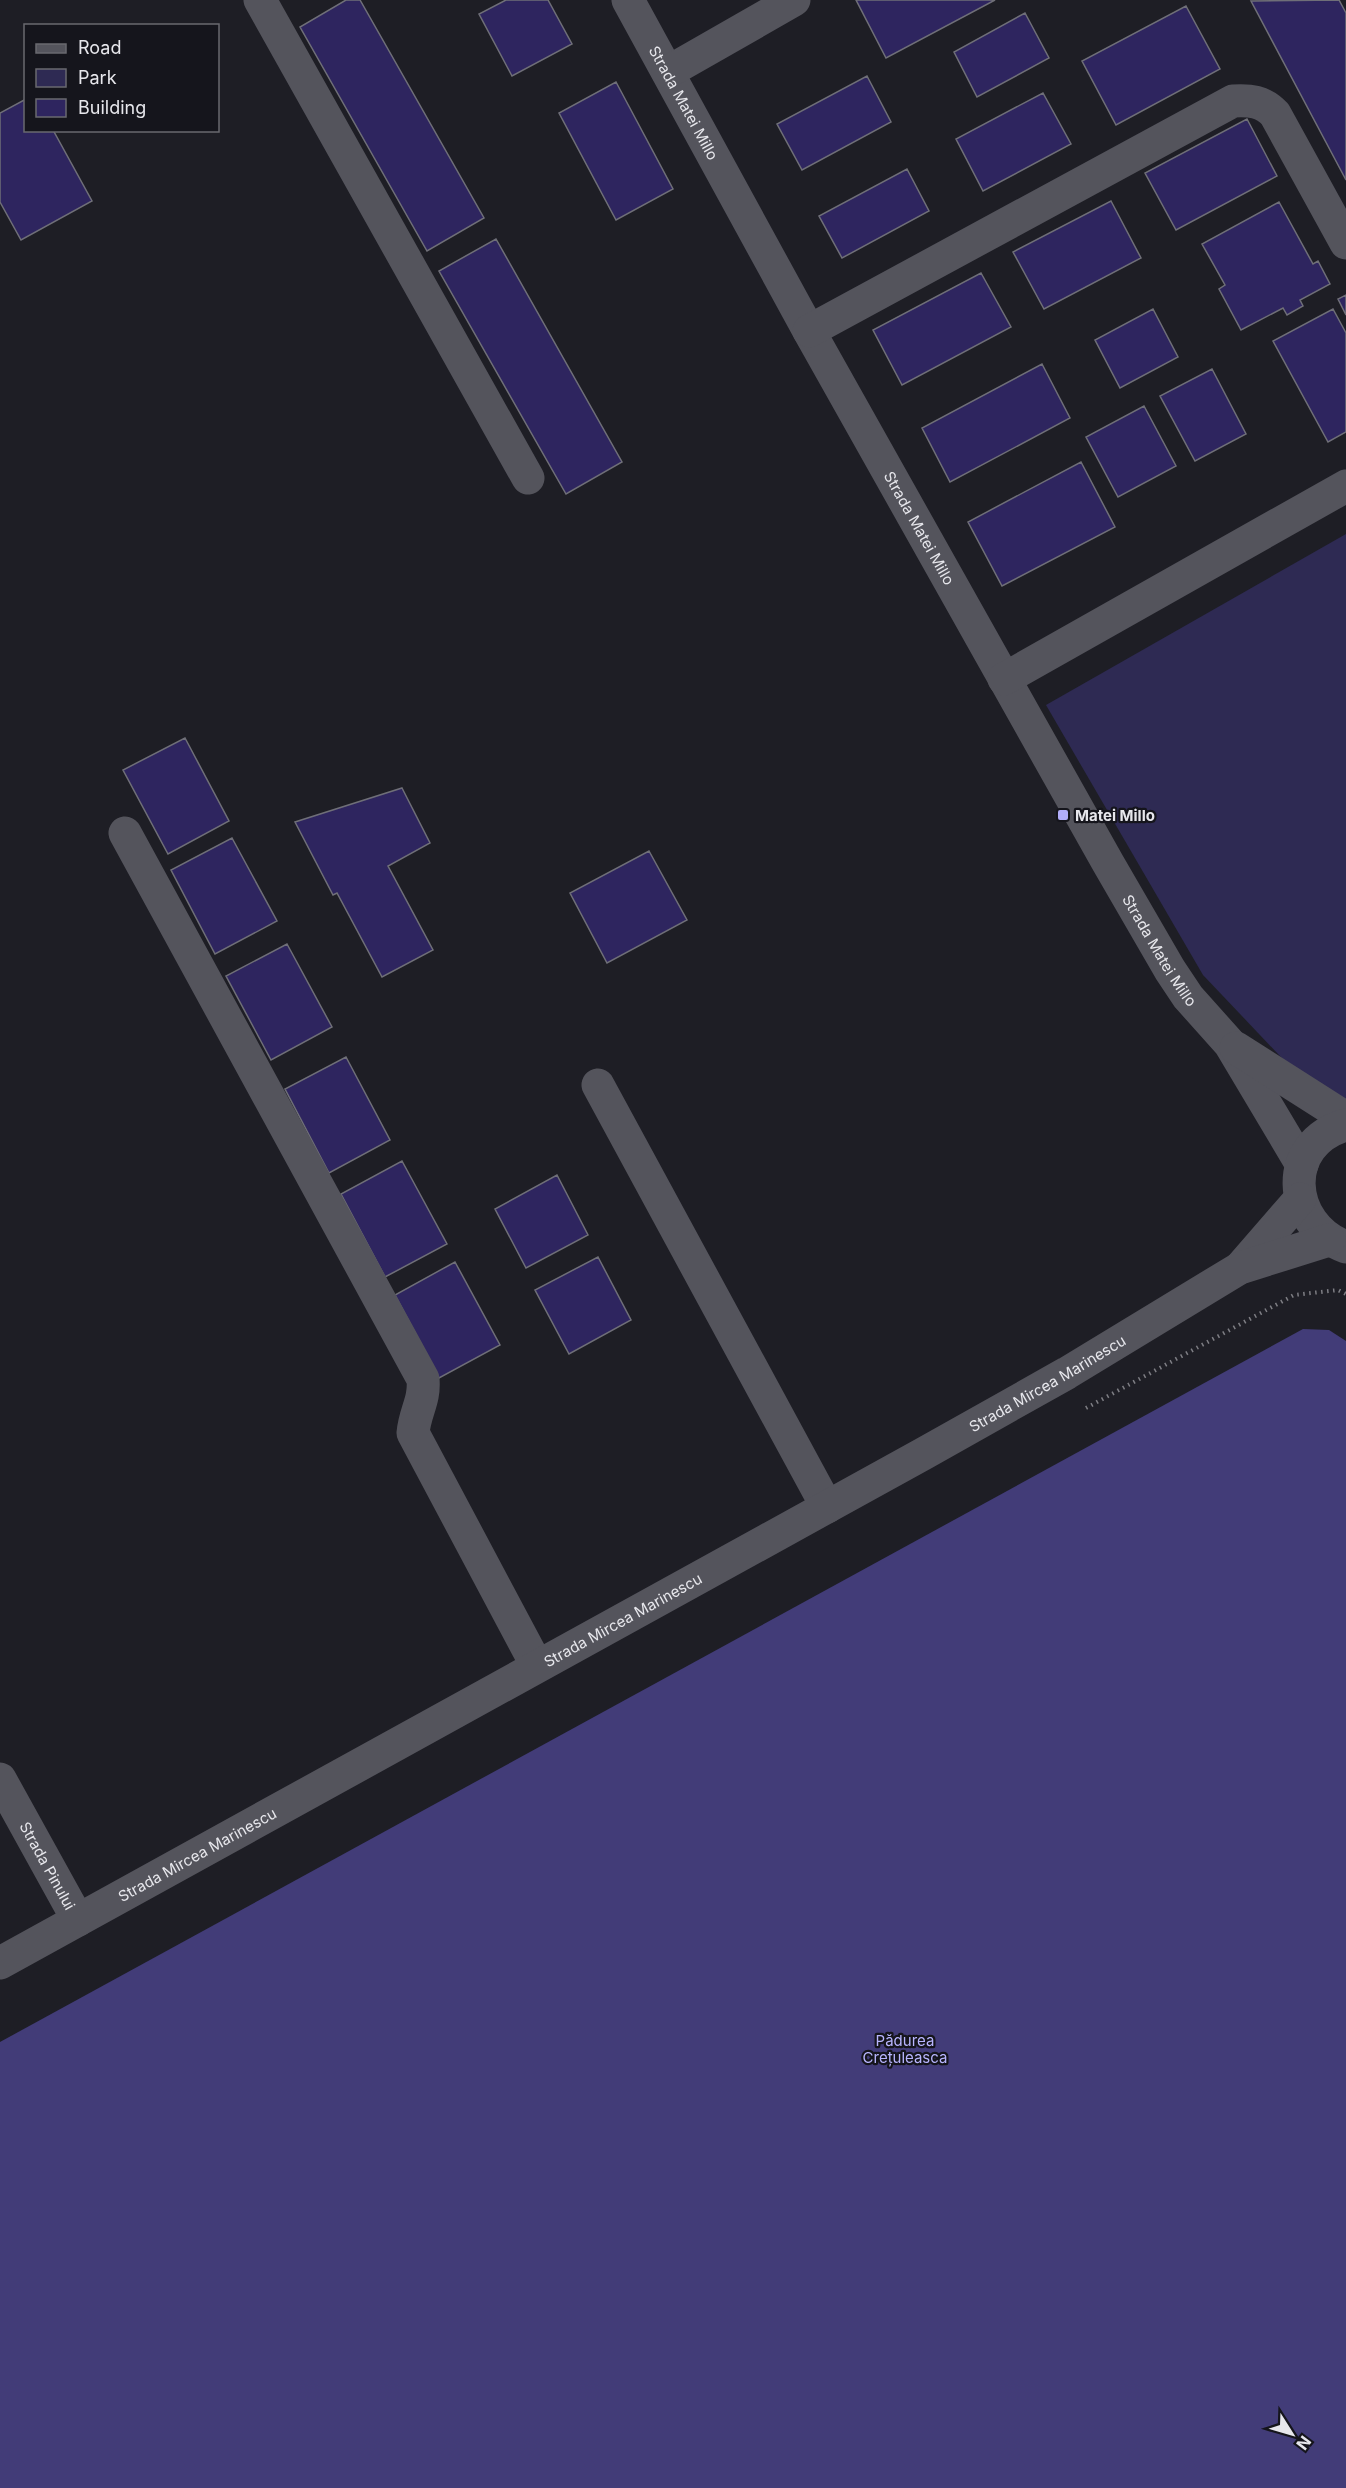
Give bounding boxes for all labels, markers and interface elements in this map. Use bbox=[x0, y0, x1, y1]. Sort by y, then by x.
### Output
legend bbox=[24, 24, 219, 132]
text: Road bbox=[78, 37, 121, 58]
street label: Strada Matei Millo bbox=[645, 42, 723, 163]
text: Park bbox=[78, 67, 117, 88]
text: Building bbox=[78, 97, 146, 118]
street label: Strada Matei Millo bbox=[880, 468, 959, 588]
place label: Matei Millo bbox=[1075, 806, 1155, 825]
marker: Matei Millo bbox=[1056, 808, 1070, 822]
street label: Strada Matei Millo bbox=[1119, 891, 1201, 1010]
street label: Strada Mircea Marinescu bbox=[965, 1330, 1129, 1436]
street label: Strada Mircea Marinescu bbox=[540, 1568, 705, 1671]
street label: Strada Mircea Marinescu bbox=[115, 1803, 279, 1906]
street label: Strada Pinului bbox=[16, 1818, 80, 1913]
park label: Pădurea Crețuleasca bbox=[863, 2031, 947, 2067]
north arrow bbox=[1262, 2404, 1322, 2464]
text: N bbox=[1292, 2432, 1316, 2454]

